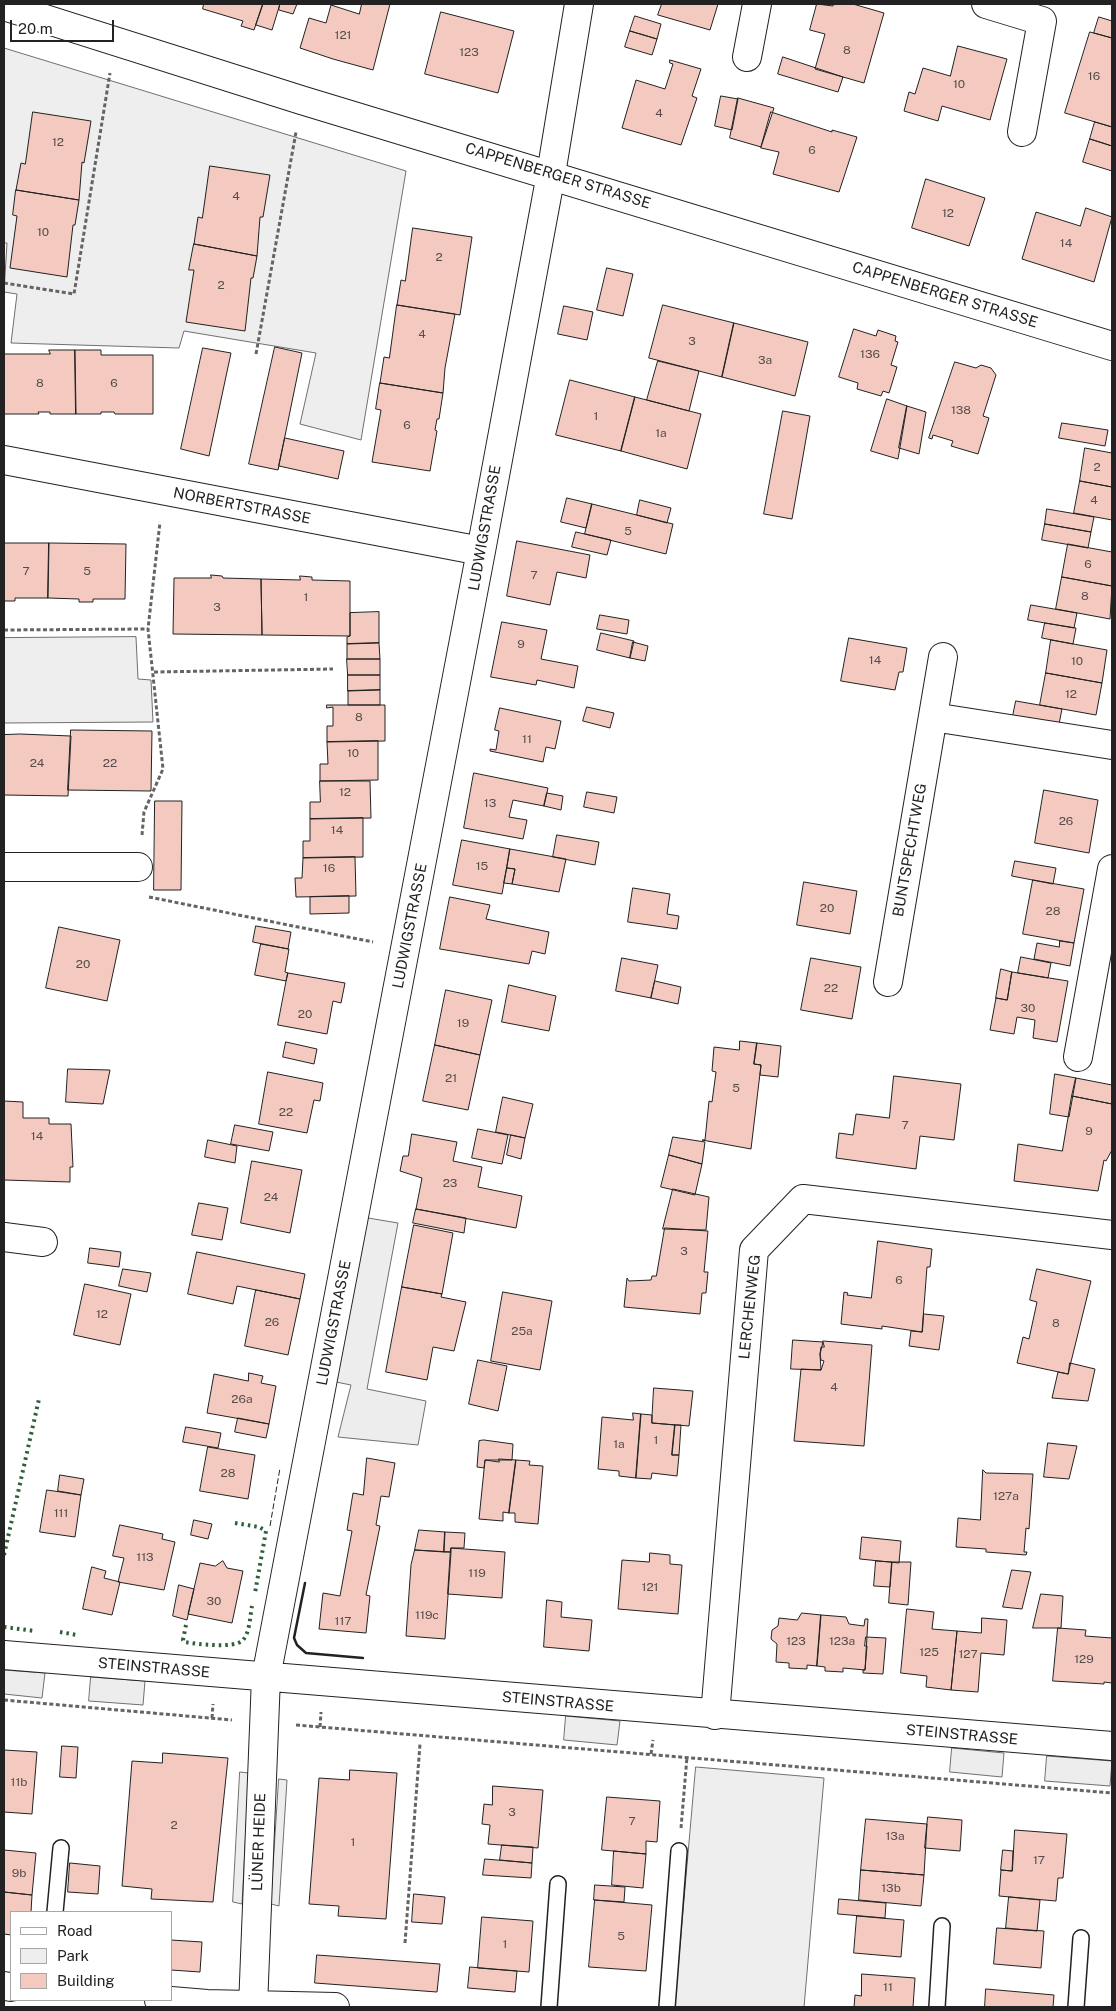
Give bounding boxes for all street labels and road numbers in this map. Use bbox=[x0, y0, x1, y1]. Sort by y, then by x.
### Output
street label: CAPPENBERGER STRASSE bbox=[463, 139, 653, 213]
street label: CAPPENBERGER STRASSE bbox=[850, 258, 1040, 332]
street label: LUDWIGSTRASSE bbox=[465, 464, 505, 592]
street label: NORBERTSTRASSE bbox=[172, 484, 312, 528]
street label: BUNTSPECHTWEG bbox=[889, 782, 931, 918]
street label: LUDWIGSTRASSE bbox=[389, 862, 431, 990]
street label: LERCHENWEG bbox=[736, 1254, 764, 1360]
street label: LUDWIGSTRASSE bbox=[313, 1259, 355, 1387]
street label: STEINSTRASSE bbox=[97, 1654, 211, 1682]
street label: STEINSTRASSE bbox=[501, 1688, 615, 1716]
street label: STEINSTRASSE bbox=[905, 1721, 1019, 1749]
street label: LÜNER HEIDE bbox=[248, 1793, 270, 1891]

